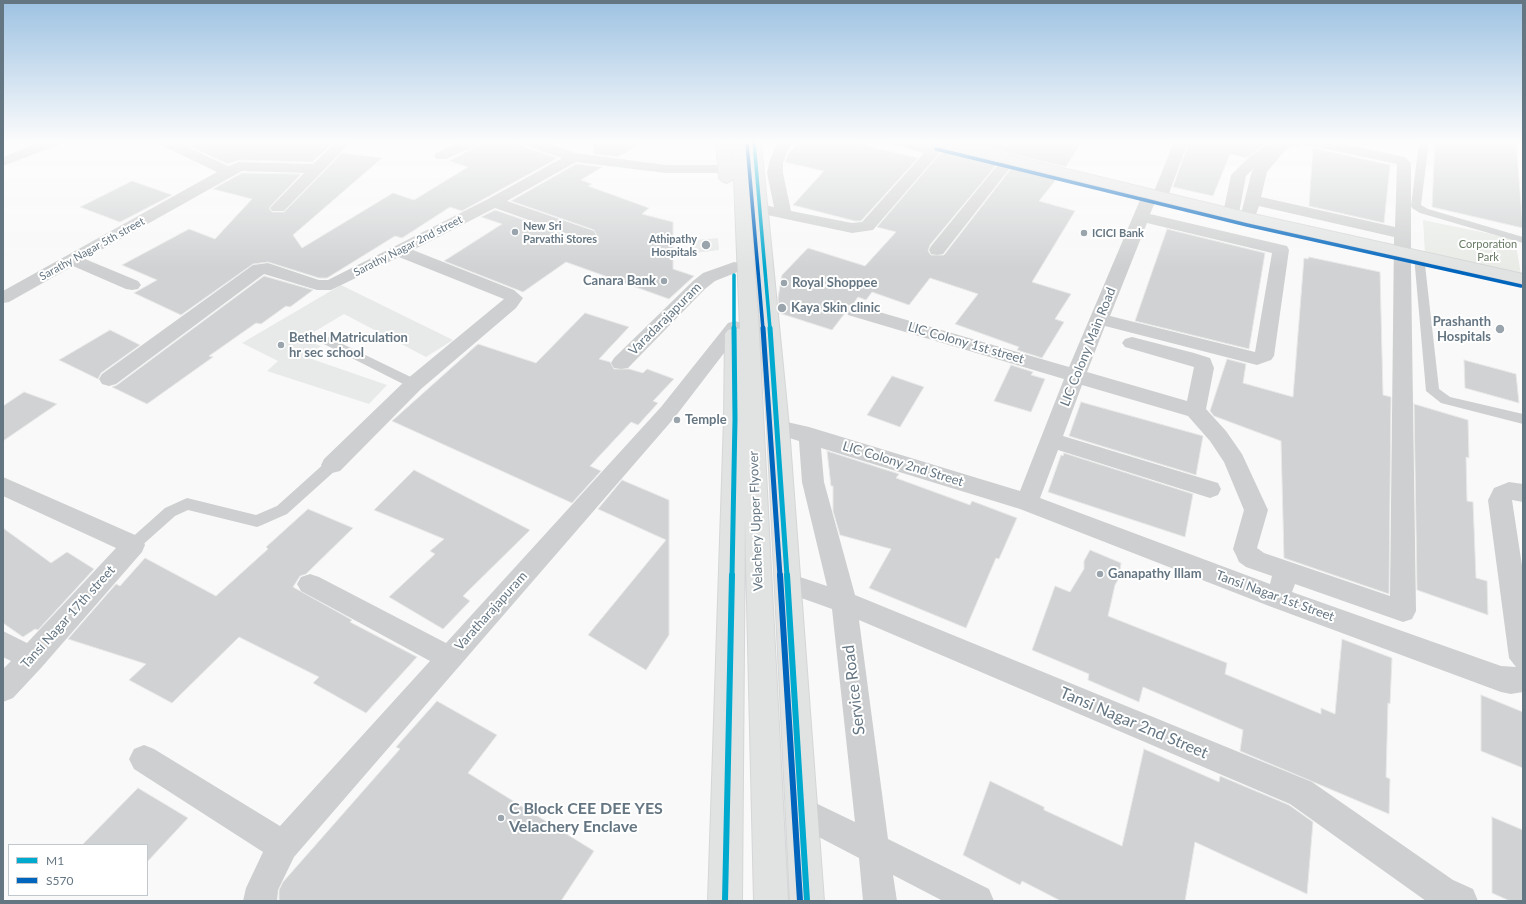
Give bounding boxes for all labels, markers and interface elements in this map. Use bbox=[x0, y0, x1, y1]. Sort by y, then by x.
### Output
street label: Sarathy Nagar 2nd street bbox=[351, 213, 465, 279]
street label: Sarathy Nagar 5th street bbox=[37, 215, 147, 283]
place label: New Sri Parvathi Stores bbox=[523, 219, 597, 245]
place label: ICICI Bank bbox=[1092, 226, 1144, 240]
marker: New Sri Parvathi Stores bbox=[510, 227, 520, 237]
marker: ICICI Bank bbox=[1079, 228, 1089, 238]
place label: Athipathy Hospitals bbox=[649, 232, 697, 258]
park label: Corporation Park bbox=[1459, 237, 1517, 263]
marker: Athipathy Hospitals bbox=[700, 239, 712, 251]
place label: Canara Bank bbox=[583, 273, 656, 289]
place label: Royal Shoppee bbox=[792, 275, 877, 291]
marker: Canara Bank bbox=[659, 276, 669, 286]
marker: Royal Shoppee bbox=[779, 278, 789, 288]
street label: Varadarajapuram bbox=[626, 280, 704, 358]
street label: LIC Colony Main Road bbox=[1057, 285, 1119, 409]
place label: Kaya Skin clinic bbox=[791, 300, 880, 316]
marker: Kaya Skin clinic bbox=[776, 302, 788, 314]
place label: Prashanth Hospitals bbox=[1433, 314, 1491, 345]
street label: LIC Colony 1st street bbox=[906, 319, 1026, 367]
marker: Prashanth Hospitals bbox=[1494, 323, 1506, 335]
place label: Bethel Matriculation hr sec school bbox=[289, 330, 408, 361]
marker: Bethel Matriculation hr sec school bbox=[276, 340, 286, 350]
place label: Temple bbox=[685, 412, 727, 428]
marker: Temple bbox=[672, 415, 682, 425]
street label: LIC Colony 2nd Street bbox=[841, 438, 965, 490]
street label: Velachery Upper Flyover bbox=[746, 451, 766, 591]
street label: Tansi Nagar 17th street bbox=[18, 562, 118, 672]
place label: Ganapathy Illam bbox=[1108, 566, 1202, 582]
street label: Tansi Nagar 1st Street bbox=[1214, 567, 1336, 625]
street label: Varatharajapuram bbox=[452, 568, 530, 654]
marker: Ganapathy Illam bbox=[1095, 569, 1105, 579]
street label: Service Road bbox=[839, 644, 869, 736]
street label: Tansi Nagar 2nd Street bbox=[1057, 683, 1211, 763]
place label: C Block CEE DEE YES Velachery Enclave bbox=[509, 799, 663, 837]
marker: C Block CEE DEE YES Velachery Enclave bbox=[496, 813, 506, 823]
legend bbox=[8, 844, 148, 896]
text: M1 bbox=[46, 853, 64, 868]
text: S570 bbox=[46, 873, 73, 888]

